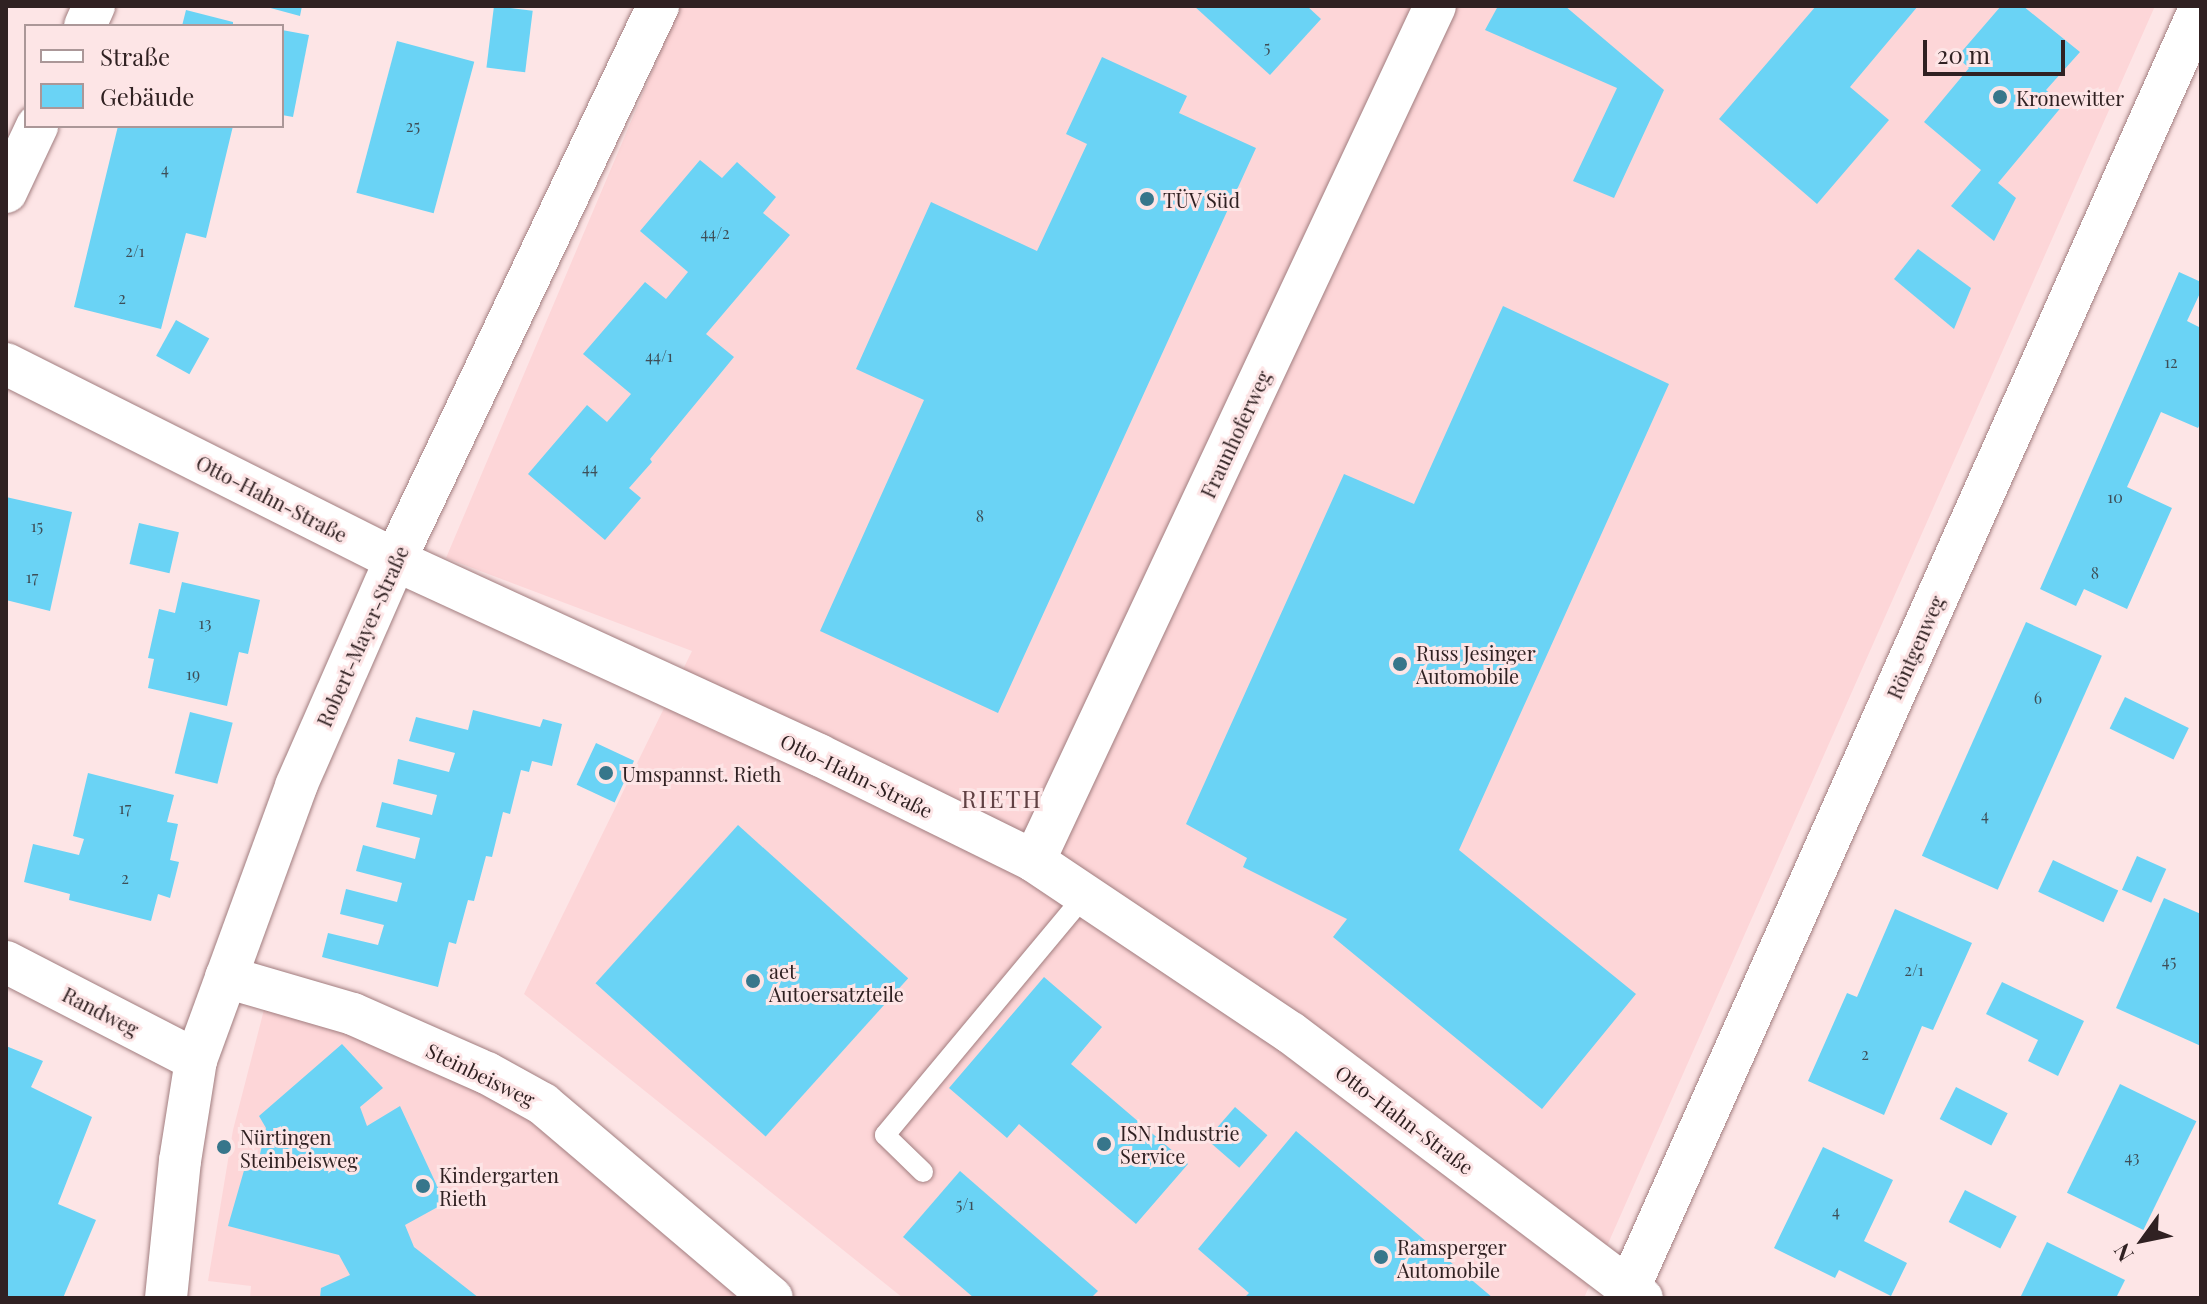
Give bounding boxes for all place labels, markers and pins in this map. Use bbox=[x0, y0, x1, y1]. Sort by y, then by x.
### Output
place label: Kronewitter bbox=[2016, 85, 2124, 109]
marker: Kronewitter bbox=[1991, 88, 2009, 106]
place label: TÜV Süd bbox=[1163, 187, 1241, 211]
marker: TÜV Süd bbox=[1138, 190, 1156, 208]
place label: Russ Jesinger Automobile bbox=[1416, 640, 1536, 687]
marker: Russ Jesinger Automobile bbox=[1391, 655, 1409, 673]
place label: Umspannst. Rieth bbox=[622, 761, 781, 785]
marker: Umspannst. Rieth bbox=[597, 764, 615, 782]
place label: aet Autoersatzteile bbox=[769, 958, 904, 1005]
marker: aet Autoersatzteile bbox=[744, 972, 762, 990]
place label: ISN Industrie Service bbox=[1120, 1120, 1240, 1167]
place label: Nürtingen Steinbeisweg bbox=[240, 1124, 358, 1171]
marker: ISN Industrie Service bbox=[1095, 1135, 1113, 1153]
marker: Nürtingen Steinbeisweg bbox=[215, 1138, 233, 1156]
place label: Kindergarten Rieth bbox=[439, 1162, 559, 1209]
marker: Kindergarten Rieth bbox=[414, 1177, 432, 1195]
place label: Ramsperger Automobile bbox=[1397, 1234, 1507, 1281]
marker: Ramsperger Automobile bbox=[1372, 1248, 1390, 1266]

